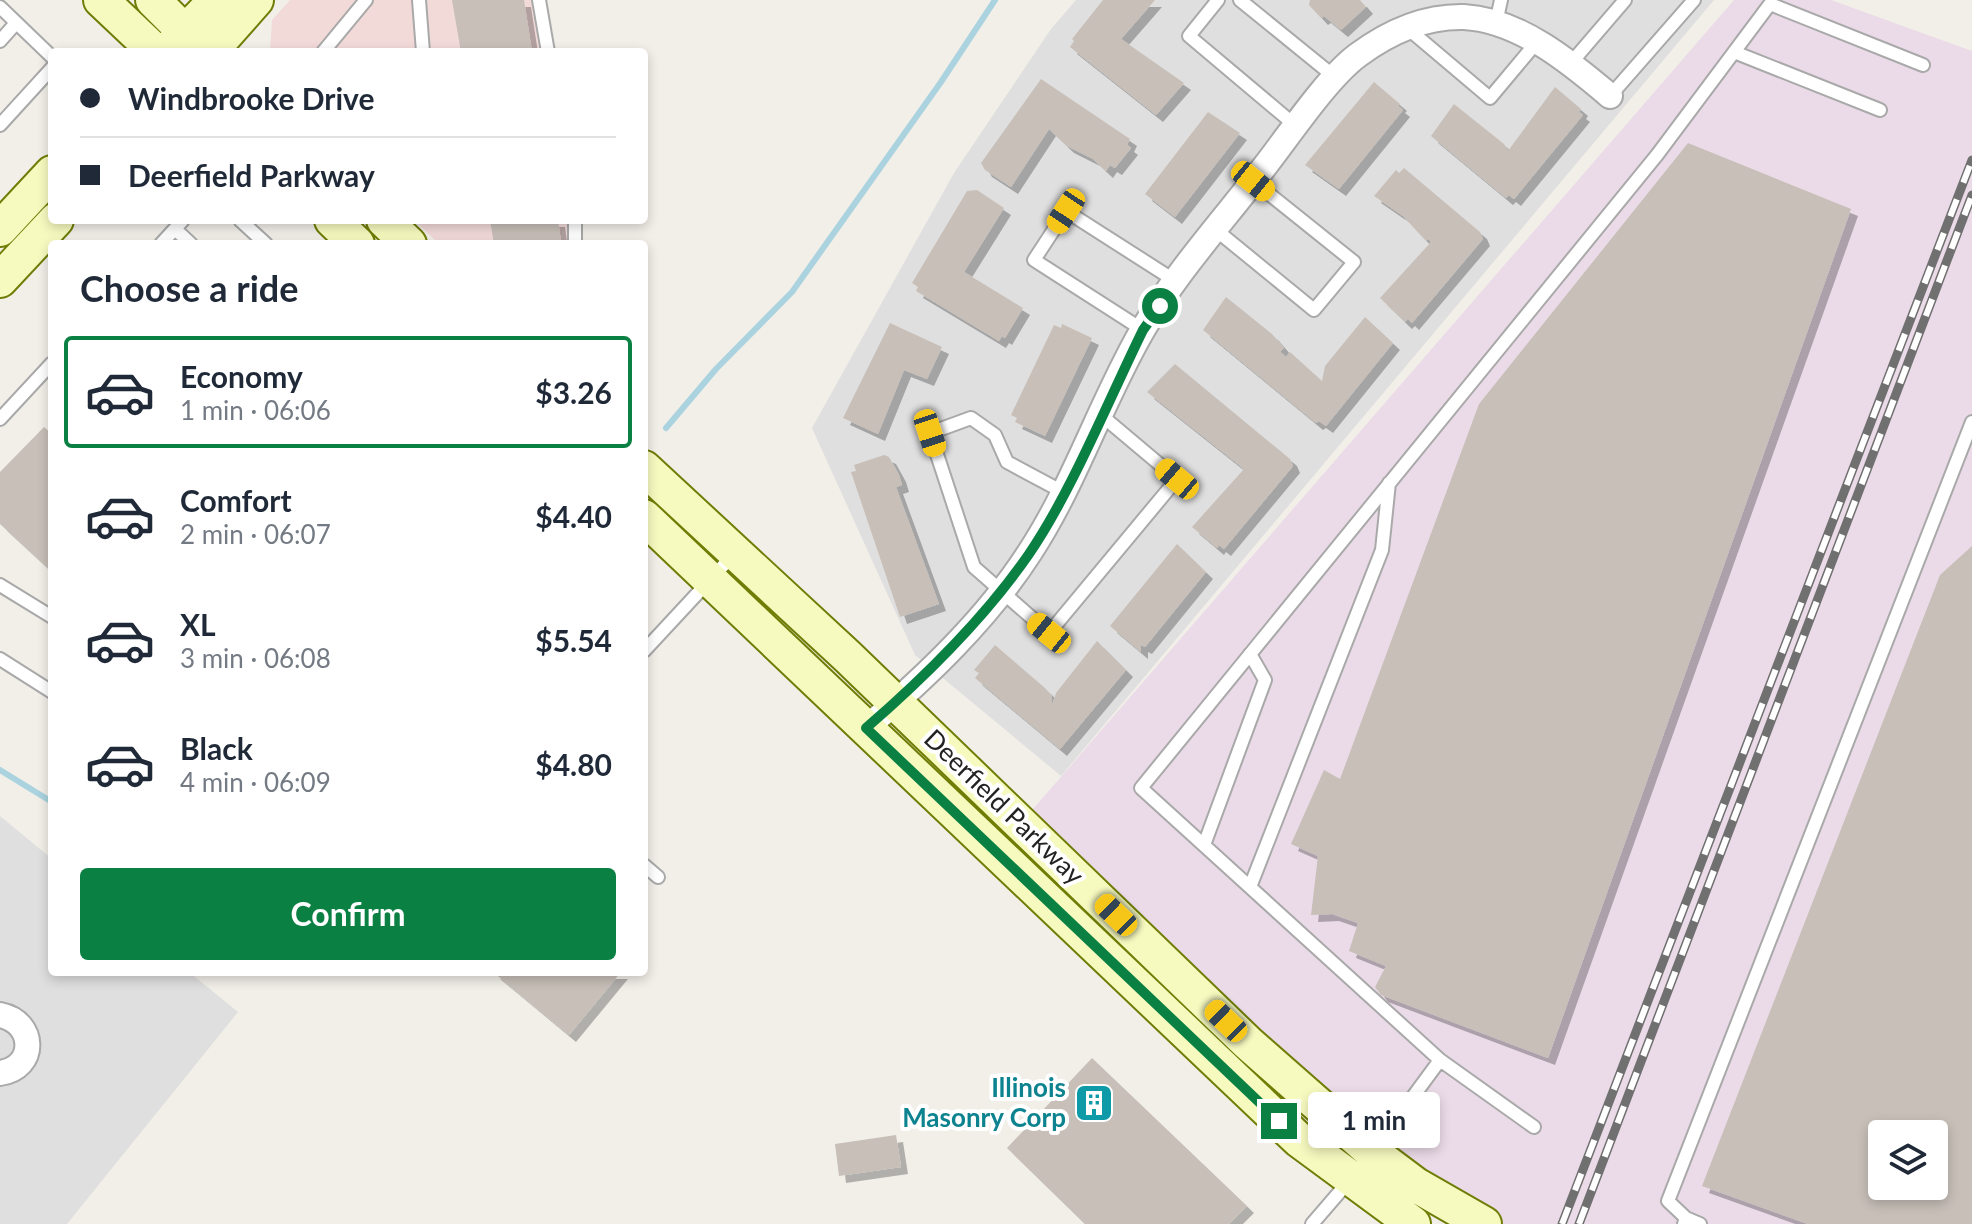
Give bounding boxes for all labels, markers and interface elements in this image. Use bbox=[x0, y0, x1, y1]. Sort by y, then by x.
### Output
text: Windbrooke Drive bbox=[128, 80, 375, 116]
text: Deerfield Parkway bbox=[128, 157, 375, 193]
car bbox=[1227, 157, 1279, 205]
car bbox=[1043, 184, 1089, 238]
text: Choose a ride bbox=[80, 266, 299, 310]
route start bbox=[1142, 288, 1178, 324]
icon: car bbox=[84, 356, 156, 428]
text: Economy bbox=[180, 358, 303, 394]
text: $3.26 bbox=[535, 374, 612, 410]
text: 1 min · 06:06 bbox=[180, 394, 331, 426]
car bbox=[911, 406, 949, 460]
car bbox=[1151, 454, 1203, 504]
icon: car bbox=[84, 480, 156, 552]
text: Comfort bbox=[180, 482, 292, 518]
text: $4.40 bbox=[535, 498, 612, 534]
text: 2 min · 06:07 bbox=[180, 518, 331, 550]
icon: car bbox=[84, 604, 156, 676]
text: XL bbox=[180, 606, 216, 642]
car bbox=[1023, 609, 1075, 657]
text: $5.54 bbox=[535, 622, 612, 658]
text: 3 min · 06:08 bbox=[180, 642, 331, 674]
street label: Deerfield Parkway bbox=[918, 722, 1092, 891]
icon: car bbox=[84, 728, 156, 800]
text: Black bbox=[180, 730, 253, 766]
text: $4.80 bbox=[535, 746, 612, 782]
text: 4 min · 06:09 bbox=[180, 766, 331, 798]
button: Confirm bbox=[80, 868, 616, 960]
car bbox=[1090, 890, 1142, 940]
car bbox=[1200, 996, 1252, 1046]
place label: Illinois Masonry Corp bbox=[902, 1071, 1066, 1133]
building icon: Illinois Masonry Corp bbox=[1073, 1082, 1115, 1124]
callout: 1 min bbox=[1307, 1093, 1439, 1149]
route end bbox=[1261, 1103, 1297, 1139]
text: 1 min bbox=[1342, 1104, 1406, 1136]
map controls bbox=[1868, 1120, 1948, 1200]
button: layers bbox=[1868, 1120, 1948, 1200]

